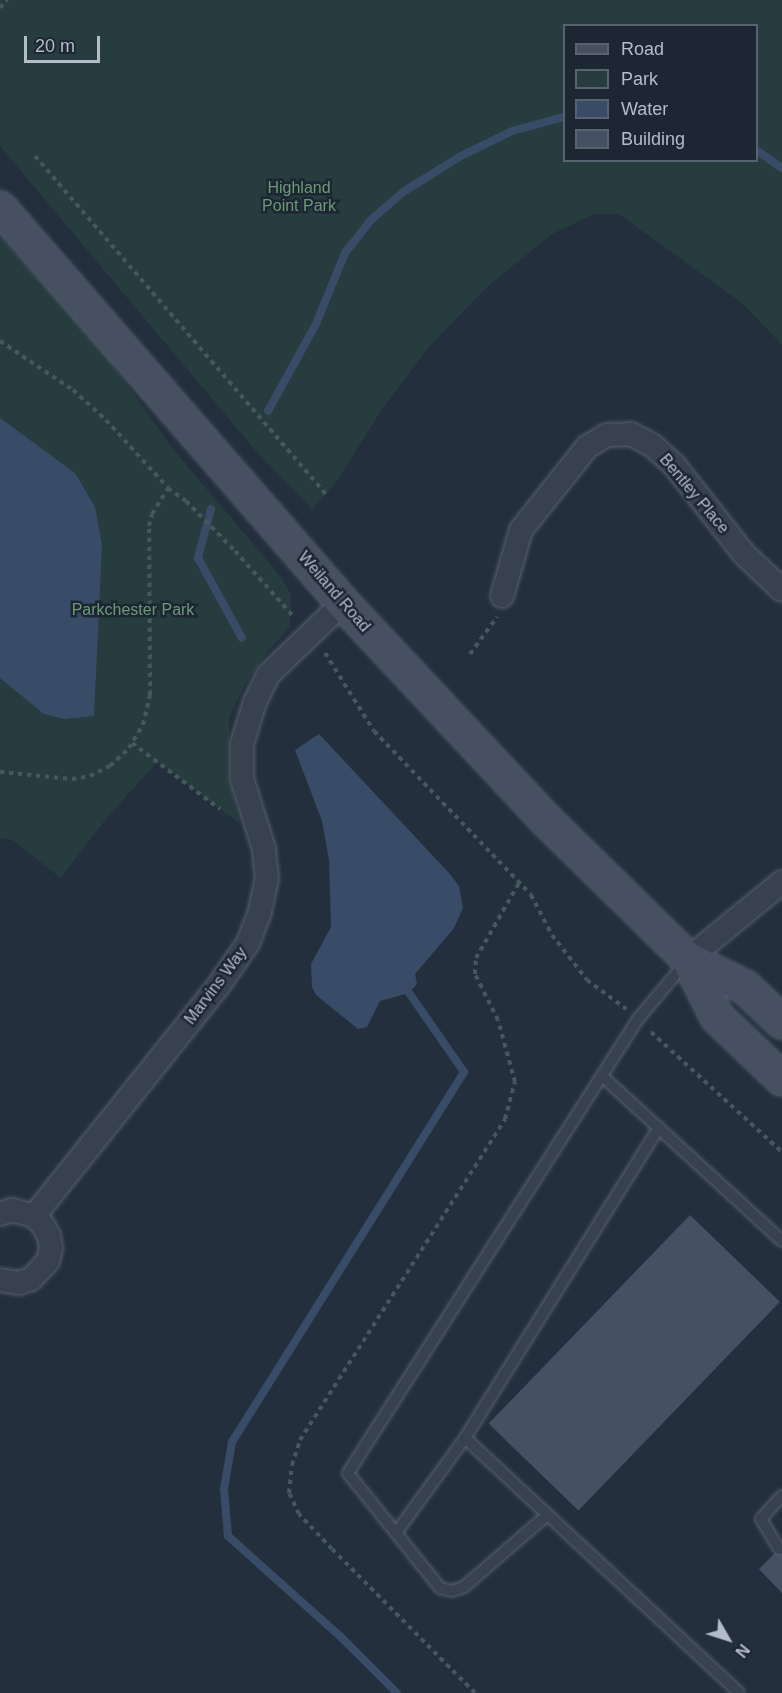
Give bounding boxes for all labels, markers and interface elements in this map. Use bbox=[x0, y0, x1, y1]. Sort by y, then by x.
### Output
scale bar bbox=[27, 24, 104, 62]
legend bbox=[563, 24, 758, 162]
text: 20 m bbox=[35, 36, 75, 56]
text: Road bbox=[621, 39, 664, 59]
text: Park bbox=[621, 69, 658, 89]
text: Water bbox=[621, 99, 668, 119]
text: Building bbox=[621, 129, 685, 149]
park label: Highland Point Park bbox=[262, 178, 336, 216]
street label: Bentley Place bbox=[655, 450, 733, 538]
street label: Weiland Road bbox=[294, 548, 374, 636]
park label: Parkchester Park bbox=[72, 600, 194, 620]
street label: Marvins Way bbox=[181, 944, 251, 1028]
north arrow bbox=[698, 1609, 758, 1669]
text: N bbox=[732, 1641, 753, 1660]

